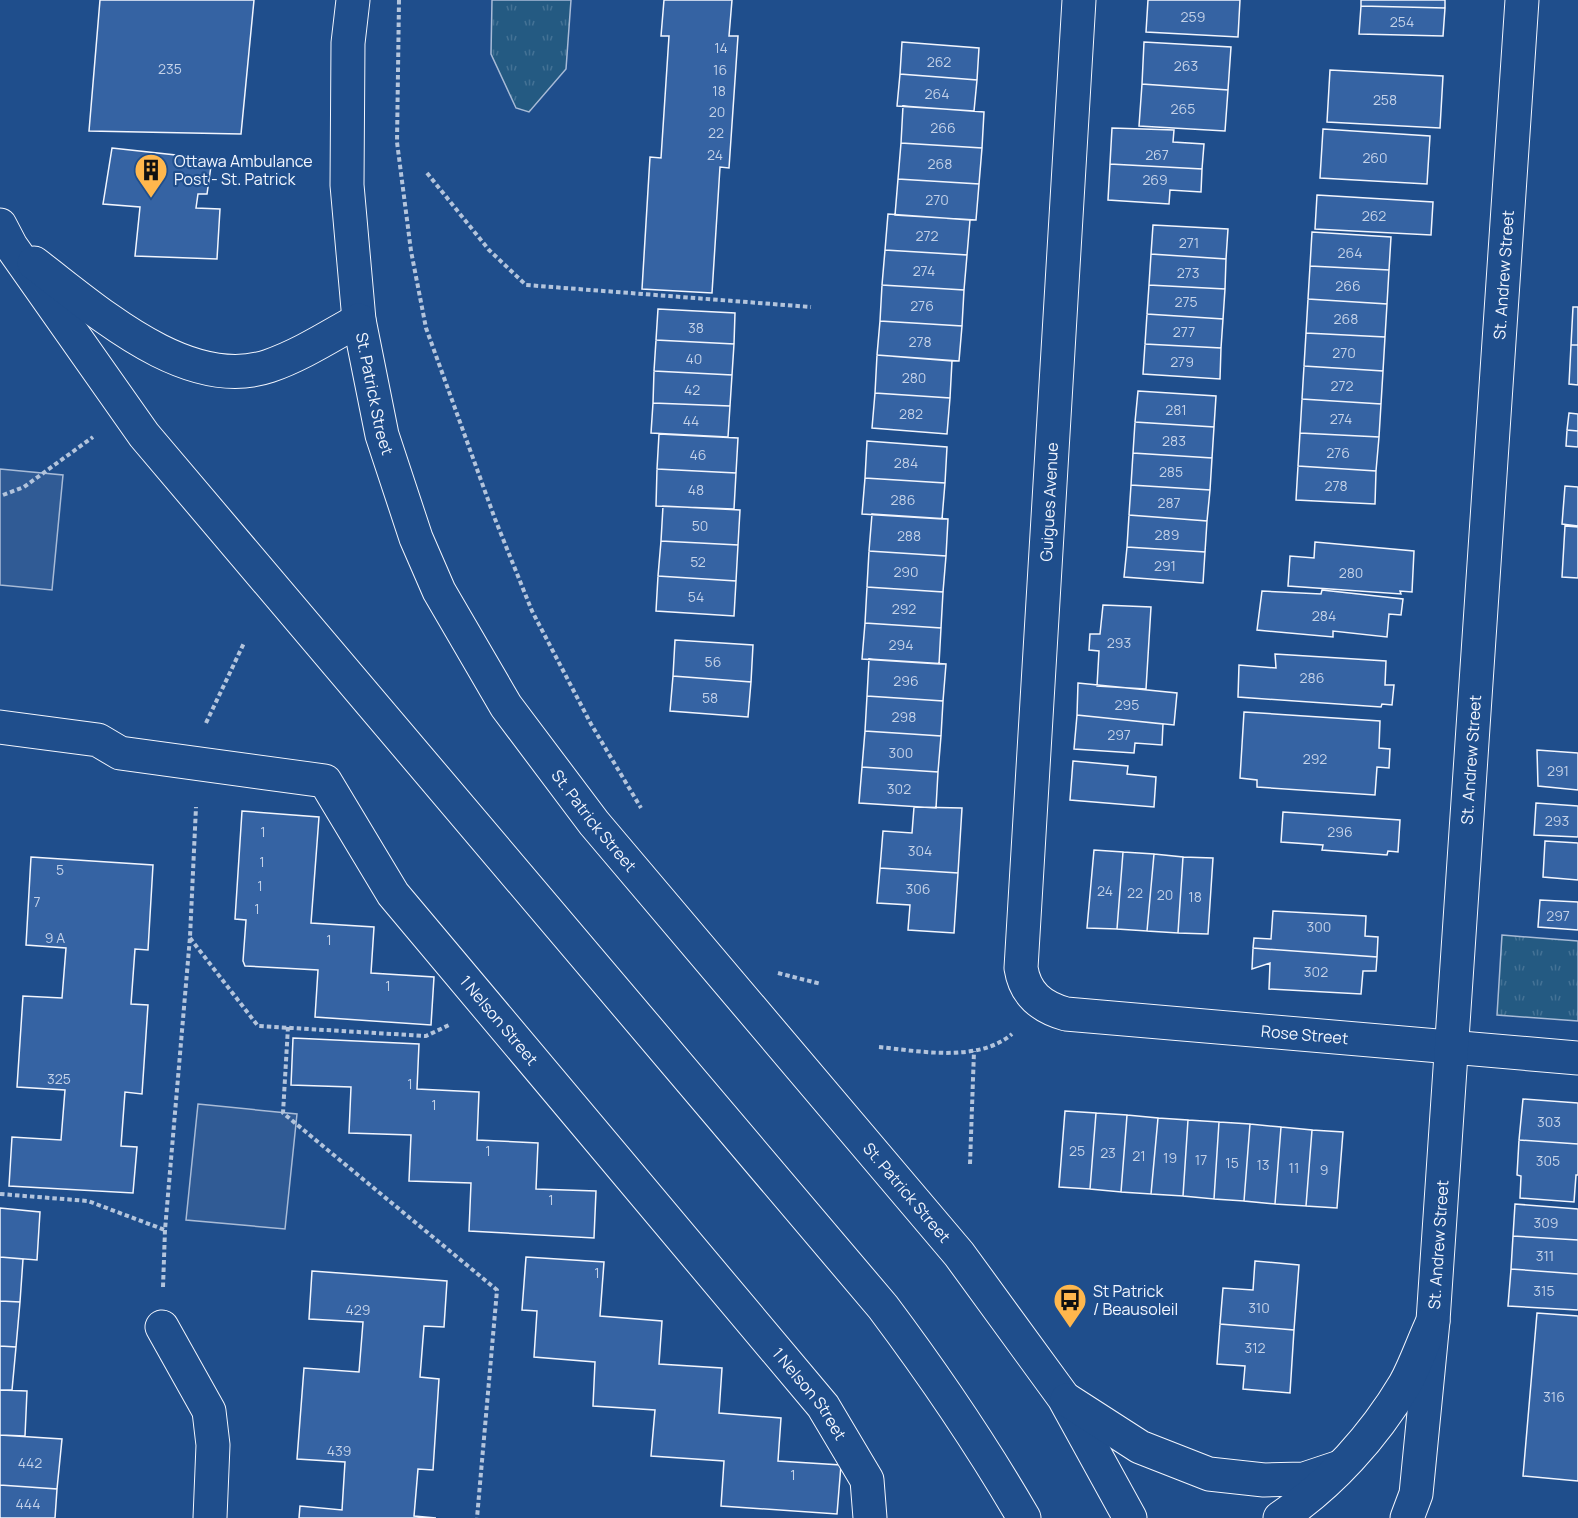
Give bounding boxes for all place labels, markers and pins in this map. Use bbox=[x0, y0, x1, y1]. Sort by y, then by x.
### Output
place label: Ottawa Ambulance Post - St. Patrick bbox=[174, 150, 313, 190]
building icon: Ottawa Ambulance Post - St. Patrick bbox=[133, 152, 169, 199]
place label: St Patrick / Beausoleil bbox=[1093, 1280, 1178, 1320]
bus stop icon: St Patrick / Beausoleil bbox=[1052, 1282, 1088, 1329]

